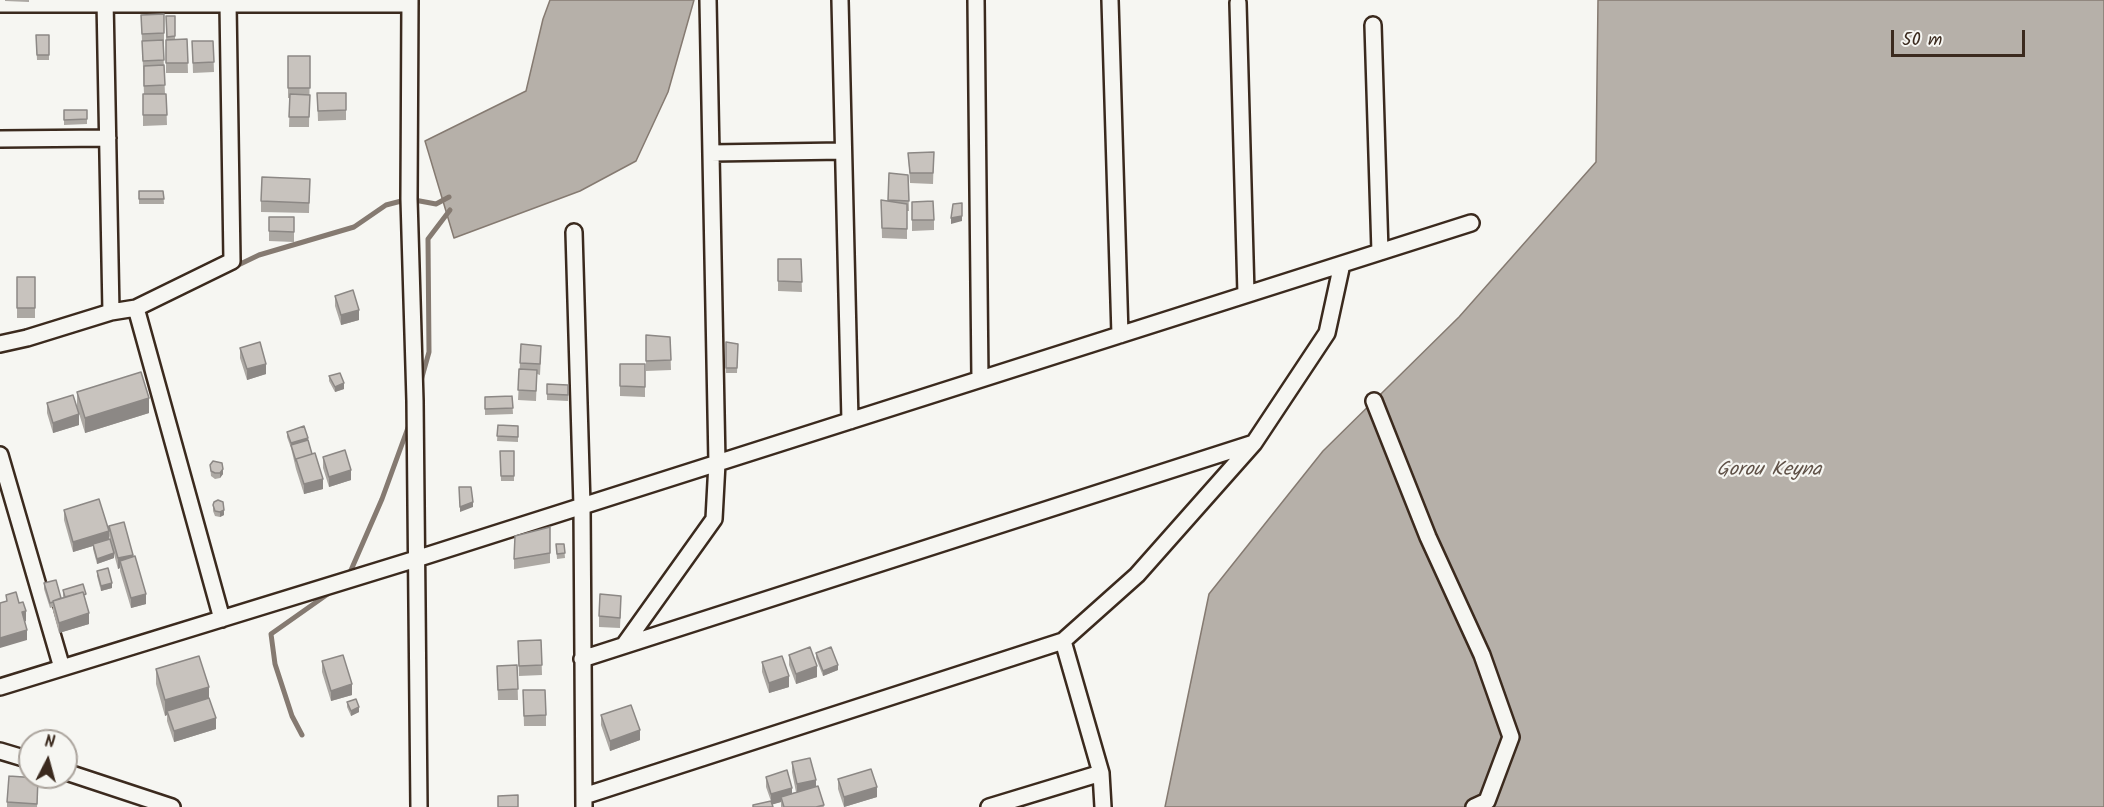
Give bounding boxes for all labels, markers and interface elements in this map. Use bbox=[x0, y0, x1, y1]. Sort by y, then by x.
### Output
scale bar bbox=[1894, 18, 2028, 56]
text: 50 m bbox=[1902, 26, 1942, 55]
water label: Gorou Keyna bbox=[1717, 460, 1821, 484]
north arrow bbox=[18, 729, 78, 789]
text: N bbox=[43, 730, 56, 756]

